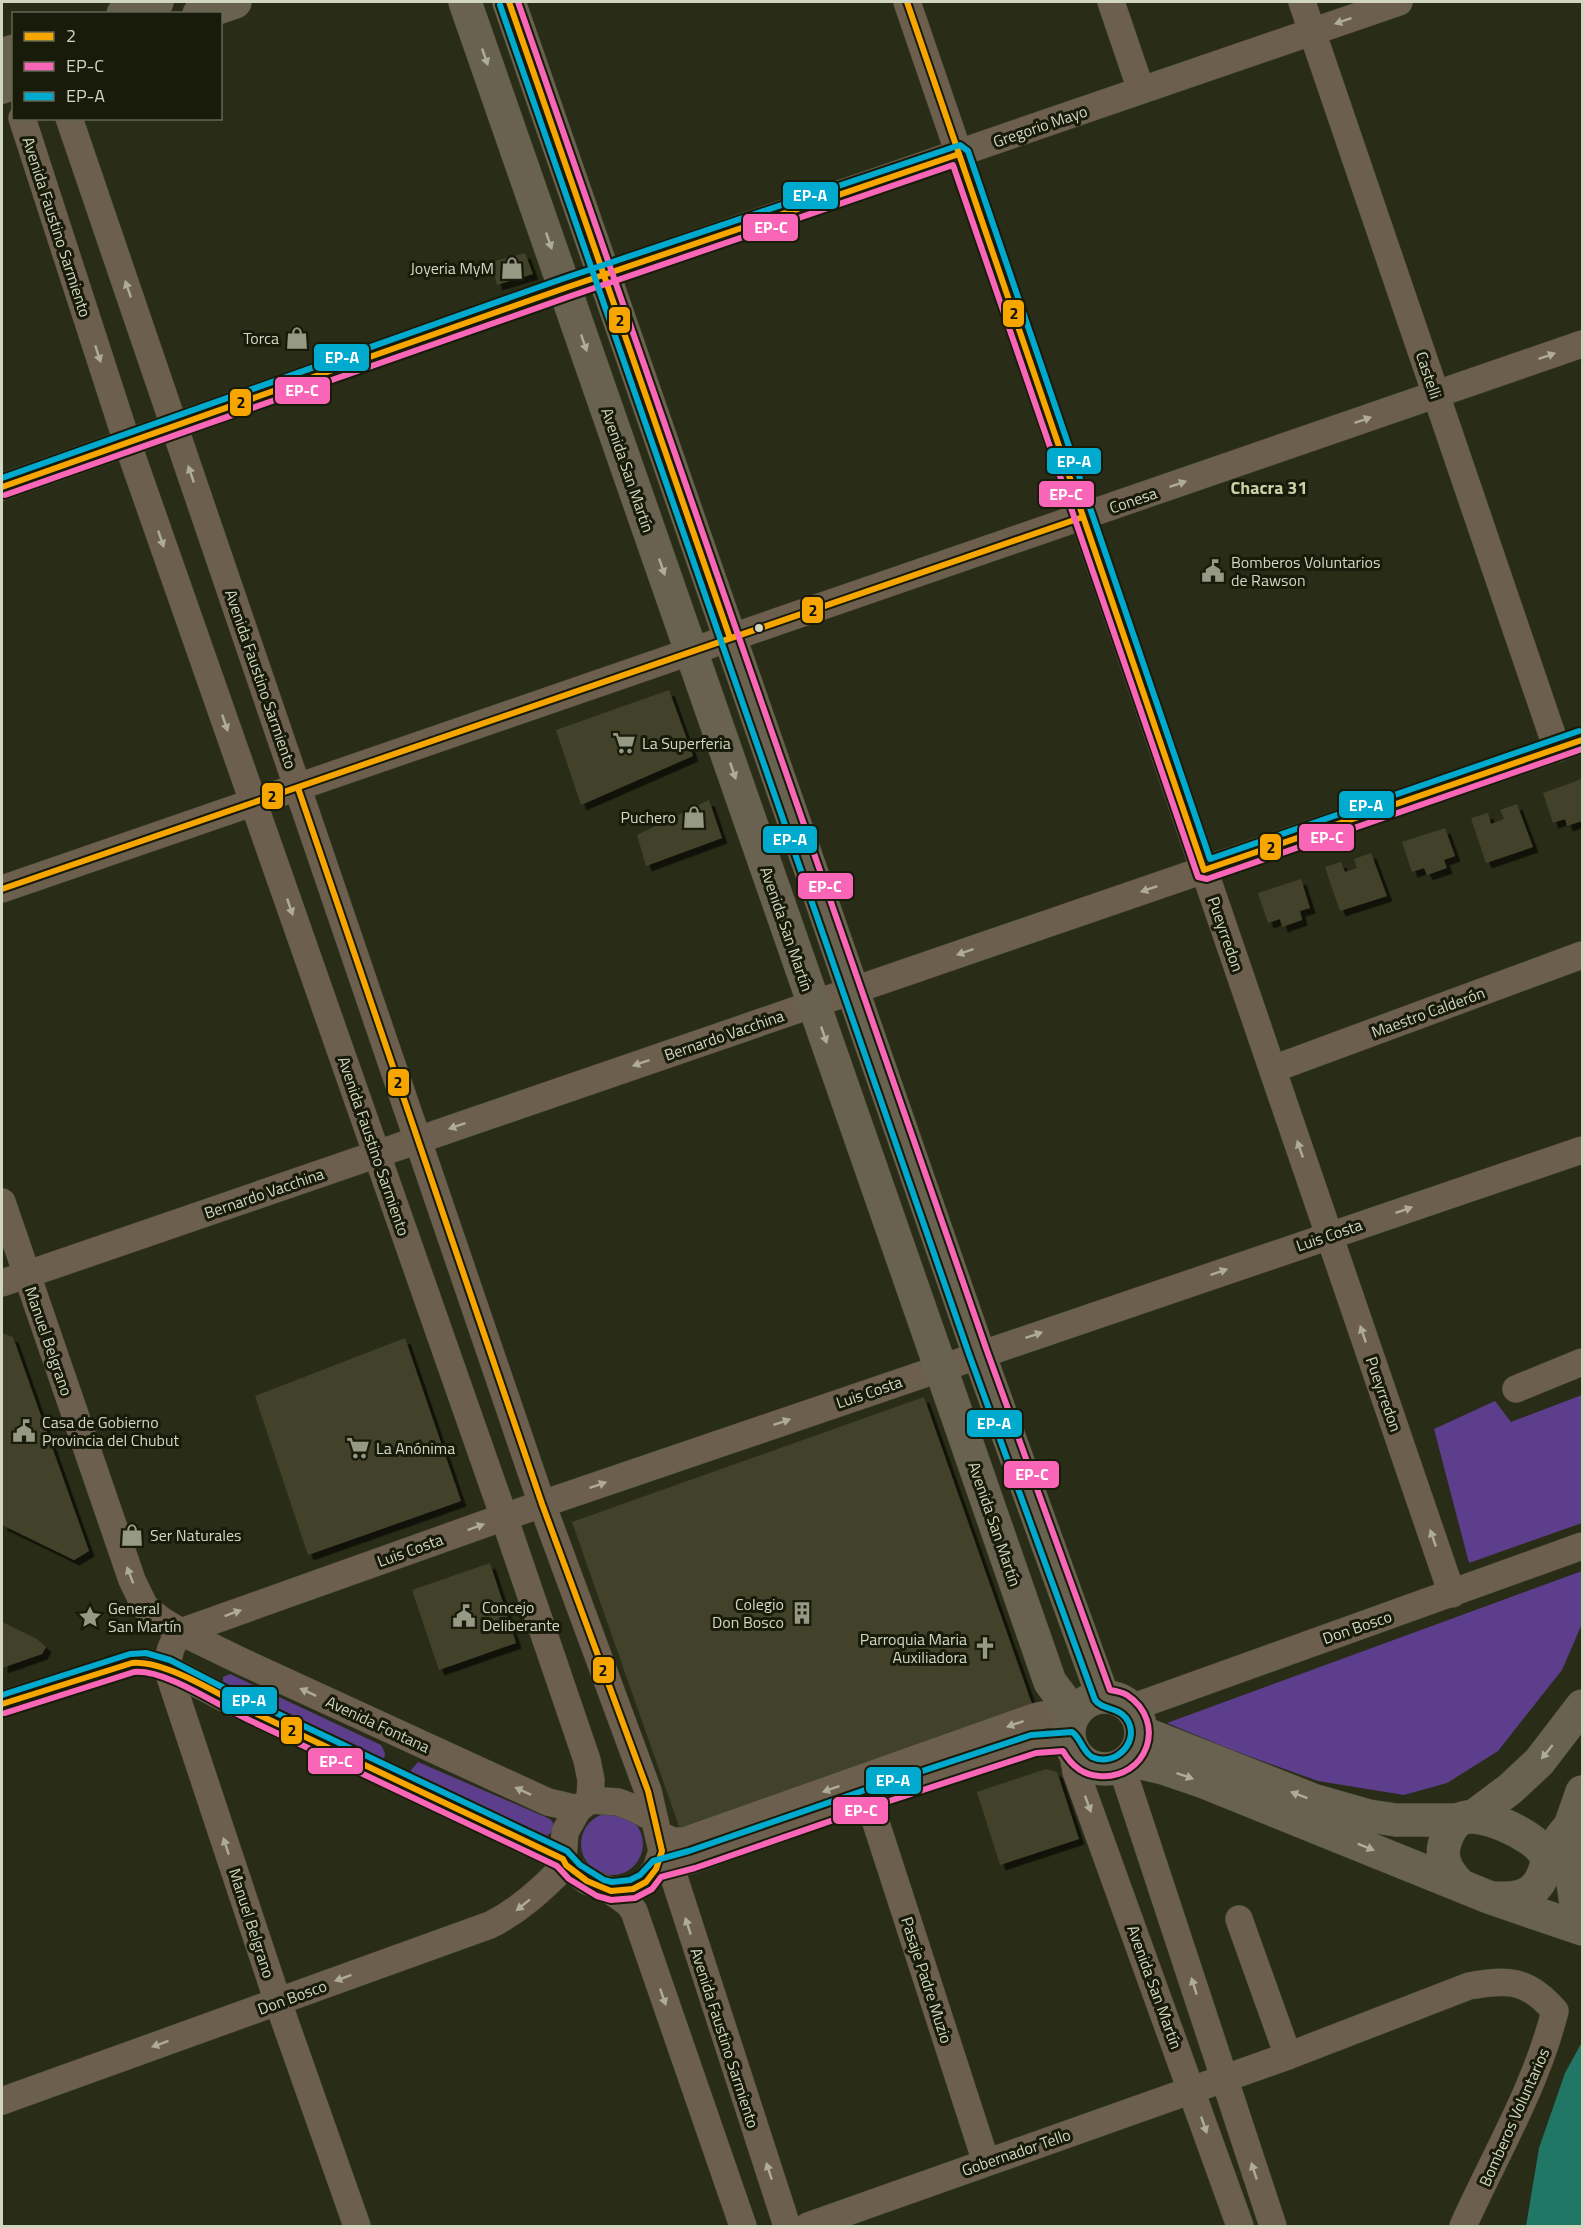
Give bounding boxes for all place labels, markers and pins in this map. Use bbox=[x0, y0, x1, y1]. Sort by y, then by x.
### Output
shop icon: Joyeria MyM bbox=[499, 255, 525, 281]
place label: Joyeria MyM bbox=[410, 256, 494, 280]
shop icon: Torca bbox=[284, 325, 310, 351]
place label: Torca bbox=[243, 326, 279, 350]
place label: Bomberos Voluntarios de Rawson bbox=[1231, 550, 1381, 592]
public building icon: Bomberos Voluntarios de Rawson bbox=[1200, 558, 1226, 584]
unlabelled marker bbox=[753, 622, 765, 634]
supermarket icon: La Superferia bbox=[611, 730, 637, 756]
place label: La Superferia bbox=[642, 731, 731, 755]
shop icon: Puchero bbox=[681, 804, 707, 830]
place label: Puchero bbox=[621, 805, 676, 829]
place label: Casa de Gobierno Provincia del Chubut bbox=[42, 1410, 179, 1452]
public building icon: Casa de Gobierno Provincia del Chubut bbox=[11, 1418, 37, 1444]
supermarket icon: La Anónima bbox=[345, 1435, 371, 1461]
place label: La Anónima bbox=[376, 1436, 455, 1460]
shop icon: Ser Naturales bbox=[119, 1522, 145, 1548]
place label: Ser Naturales bbox=[150, 1523, 242, 1547]
place label: Colegio Don Bosco bbox=[712, 1592, 784, 1634]
place label: Concejo Deliberante bbox=[482, 1595, 560, 1637]
place label: General San Martín bbox=[108, 1596, 182, 1638]
building icon: Colegio Don Bosco bbox=[789, 1600, 815, 1626]
public building icon: Concejo Deliberante bbox=[451, 1603, 477, 1629]
place icon: General San Martín bbox=[77, 1604, 103, 1630]
place label: Parroquia Maria Auxiliadora bbox=[860, 1627, 967, 1669]
church icon: Parroquia Maria Auxiliadora bbox=[972, 1635, 998, 1661]

